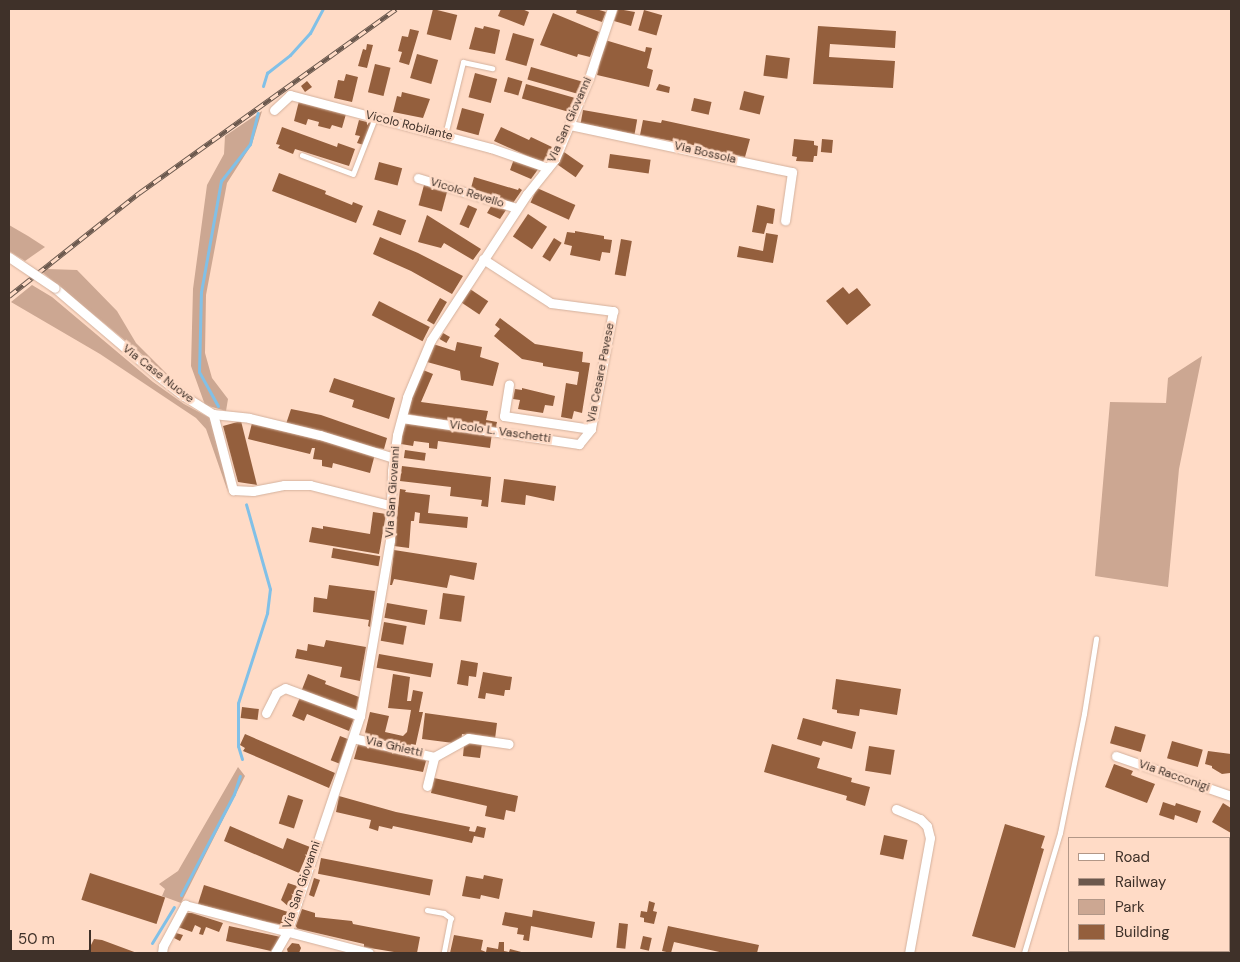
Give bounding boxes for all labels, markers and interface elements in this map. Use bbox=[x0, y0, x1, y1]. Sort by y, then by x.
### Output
street label: Via San Giovanni bbox=[545, 75, 595, 165]
street label: Vicolo Robilante bbox=[364, 108, 454, 144]
street label: Via Bossola bbox=[673, 139, 737, 167]
street label: Vicolo Revello bbox=[428, 175, 506, 211]
street label: Via Cesare Pavese bbox=[584, 322, 618, 424]
street label: Via Case Nuove bbox=[119, 342, 197, 406]
street label: Vicolo L. Vaschetti bbox=[448, 418, 552, 446]
street label: Via San Giovanni bbox=[383, 446, 403, 538]
street label: Via Ghietti bbox=[364, 733, 424, 761]
street label: Via Racconigi bbox=[1137, 757, 1211, 795]
legend bbox=[1068, 837, 1230, 952]
street label: Via San Giovanni bbox=[280, 839, 324, 931]
text: Road bbox=[1115, 847, 1150, 867]
text: Railway bbox=[1115, 872, 1166, 892]
text: Park bbox=[1115, 897, 1145, 917]
scale bar bbox=[12, 920, 94, 952]
text: Building bbox=[1115, 922, 1170, 942]
text: 50 m bbox=[18, 929, 55, 949]

